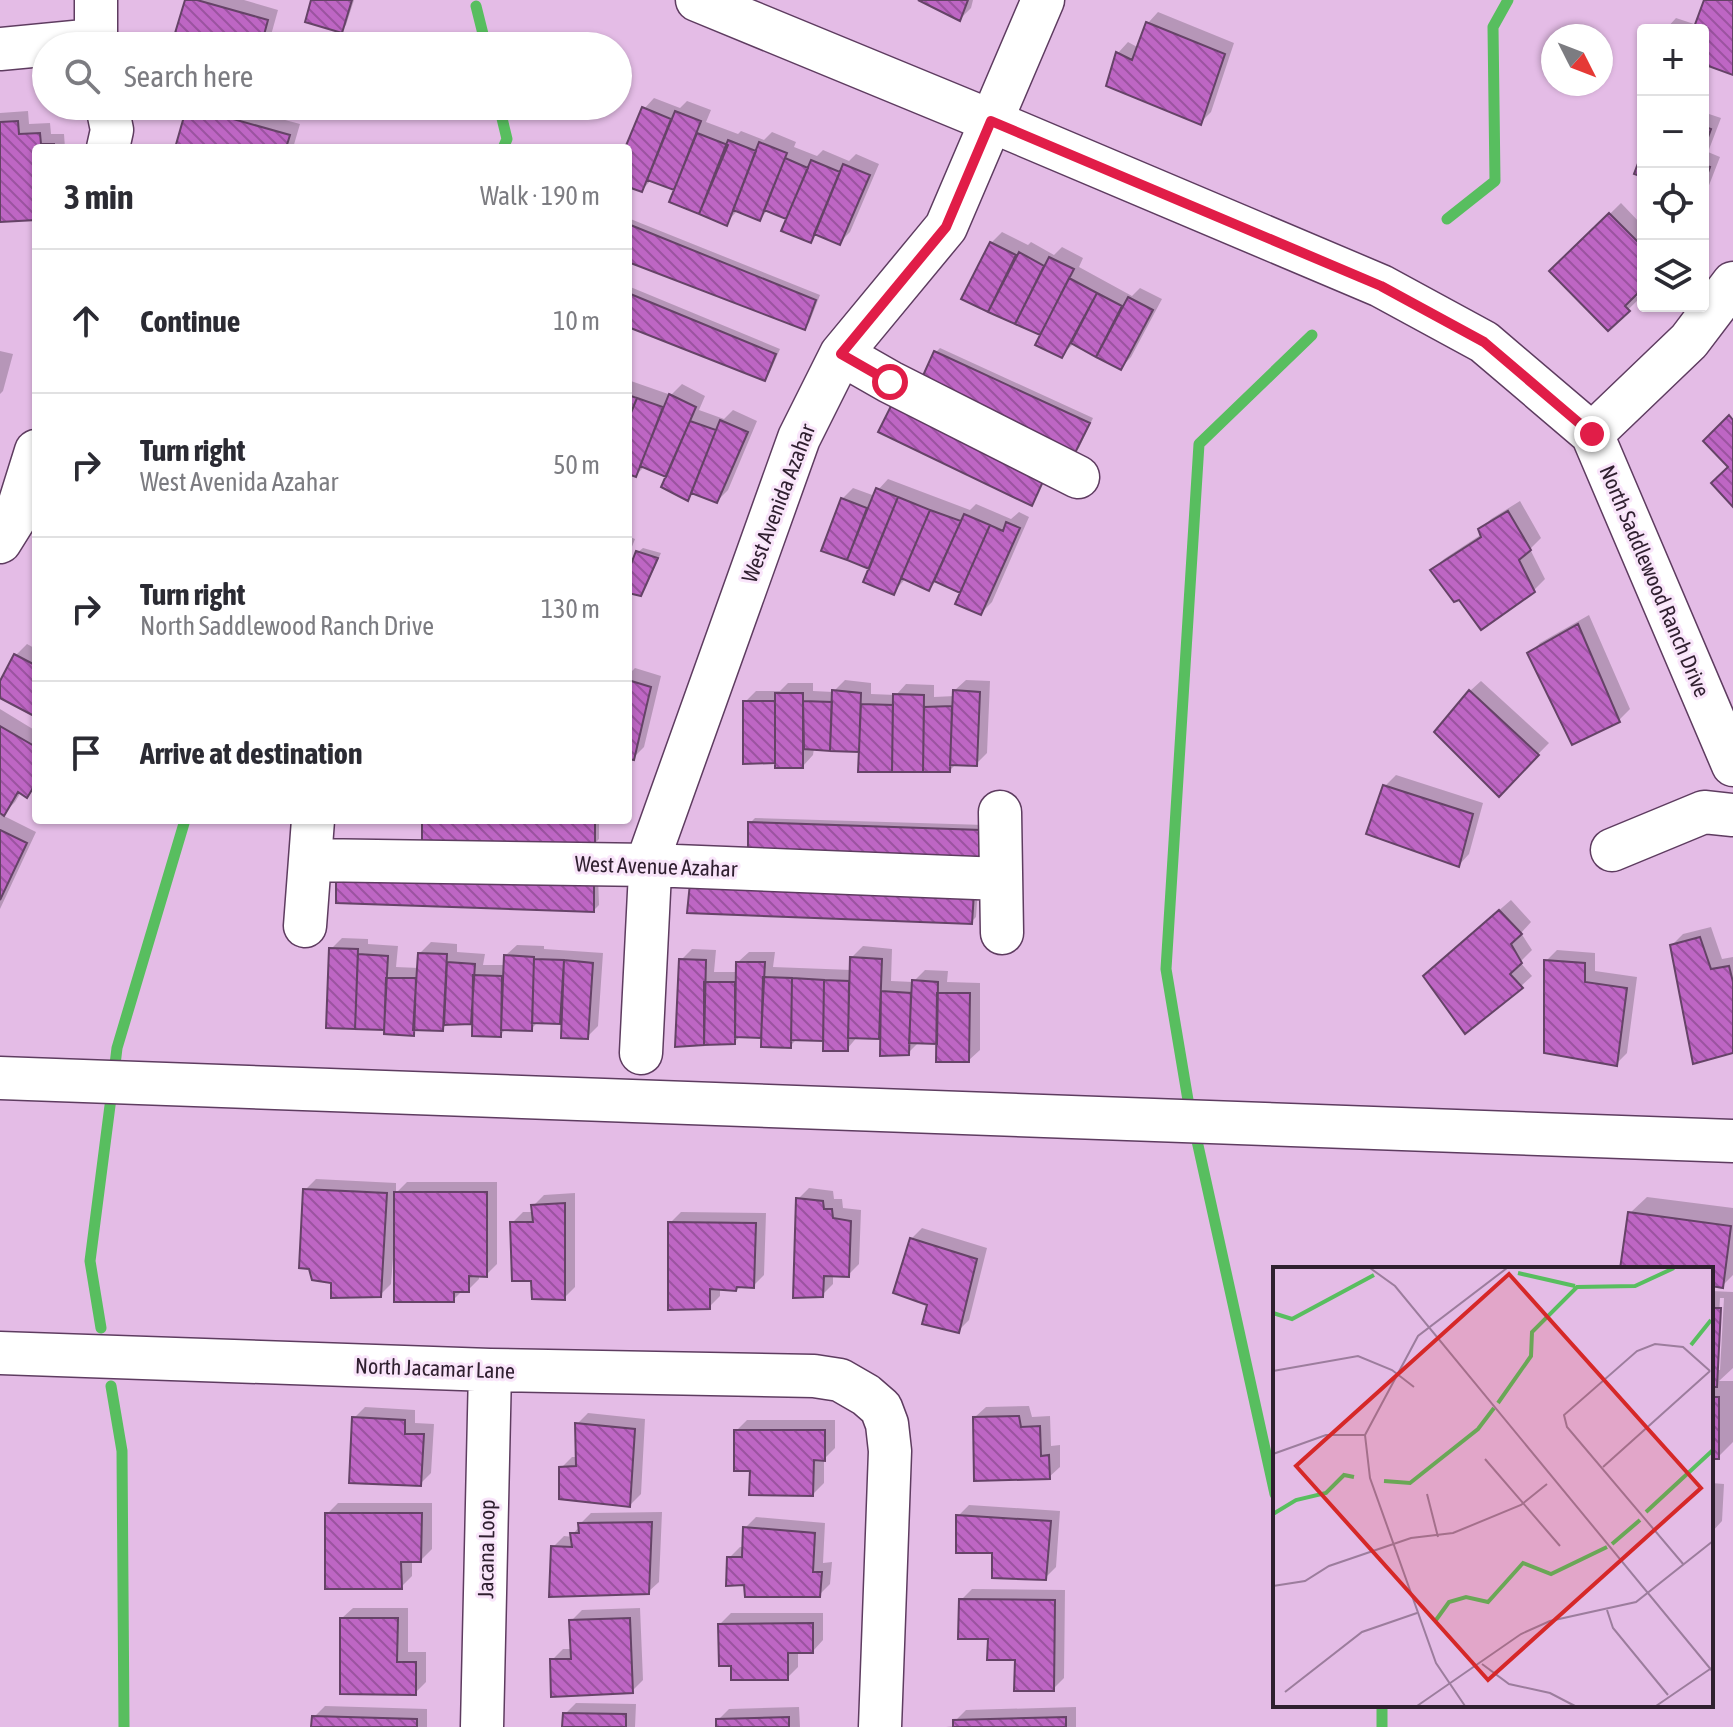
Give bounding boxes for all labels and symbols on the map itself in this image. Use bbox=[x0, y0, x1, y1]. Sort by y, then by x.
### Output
north arrow bbox=[1541, 24, 1613, 96]
route start bbox=[872, 364, 908, 400]
route end bbox=[1574, 416, 1610, 452]
street label: West Avenida Azahar bbox=[736, 420, 820, 586]
street label: North Saddlewood Ranch Drive bbox=[1594, 461, 1716, 701]
street label: West Avenue Azahar bbox=[574, 850, 738, 882]
inset map bbox=[1273, 1267, 1713, 1707]
street label: North Jacamar Lane bbox=[354, 1352, 516, 1384]
street label: Jacana Loop bbox=[472, 1499, 500, 1599]

